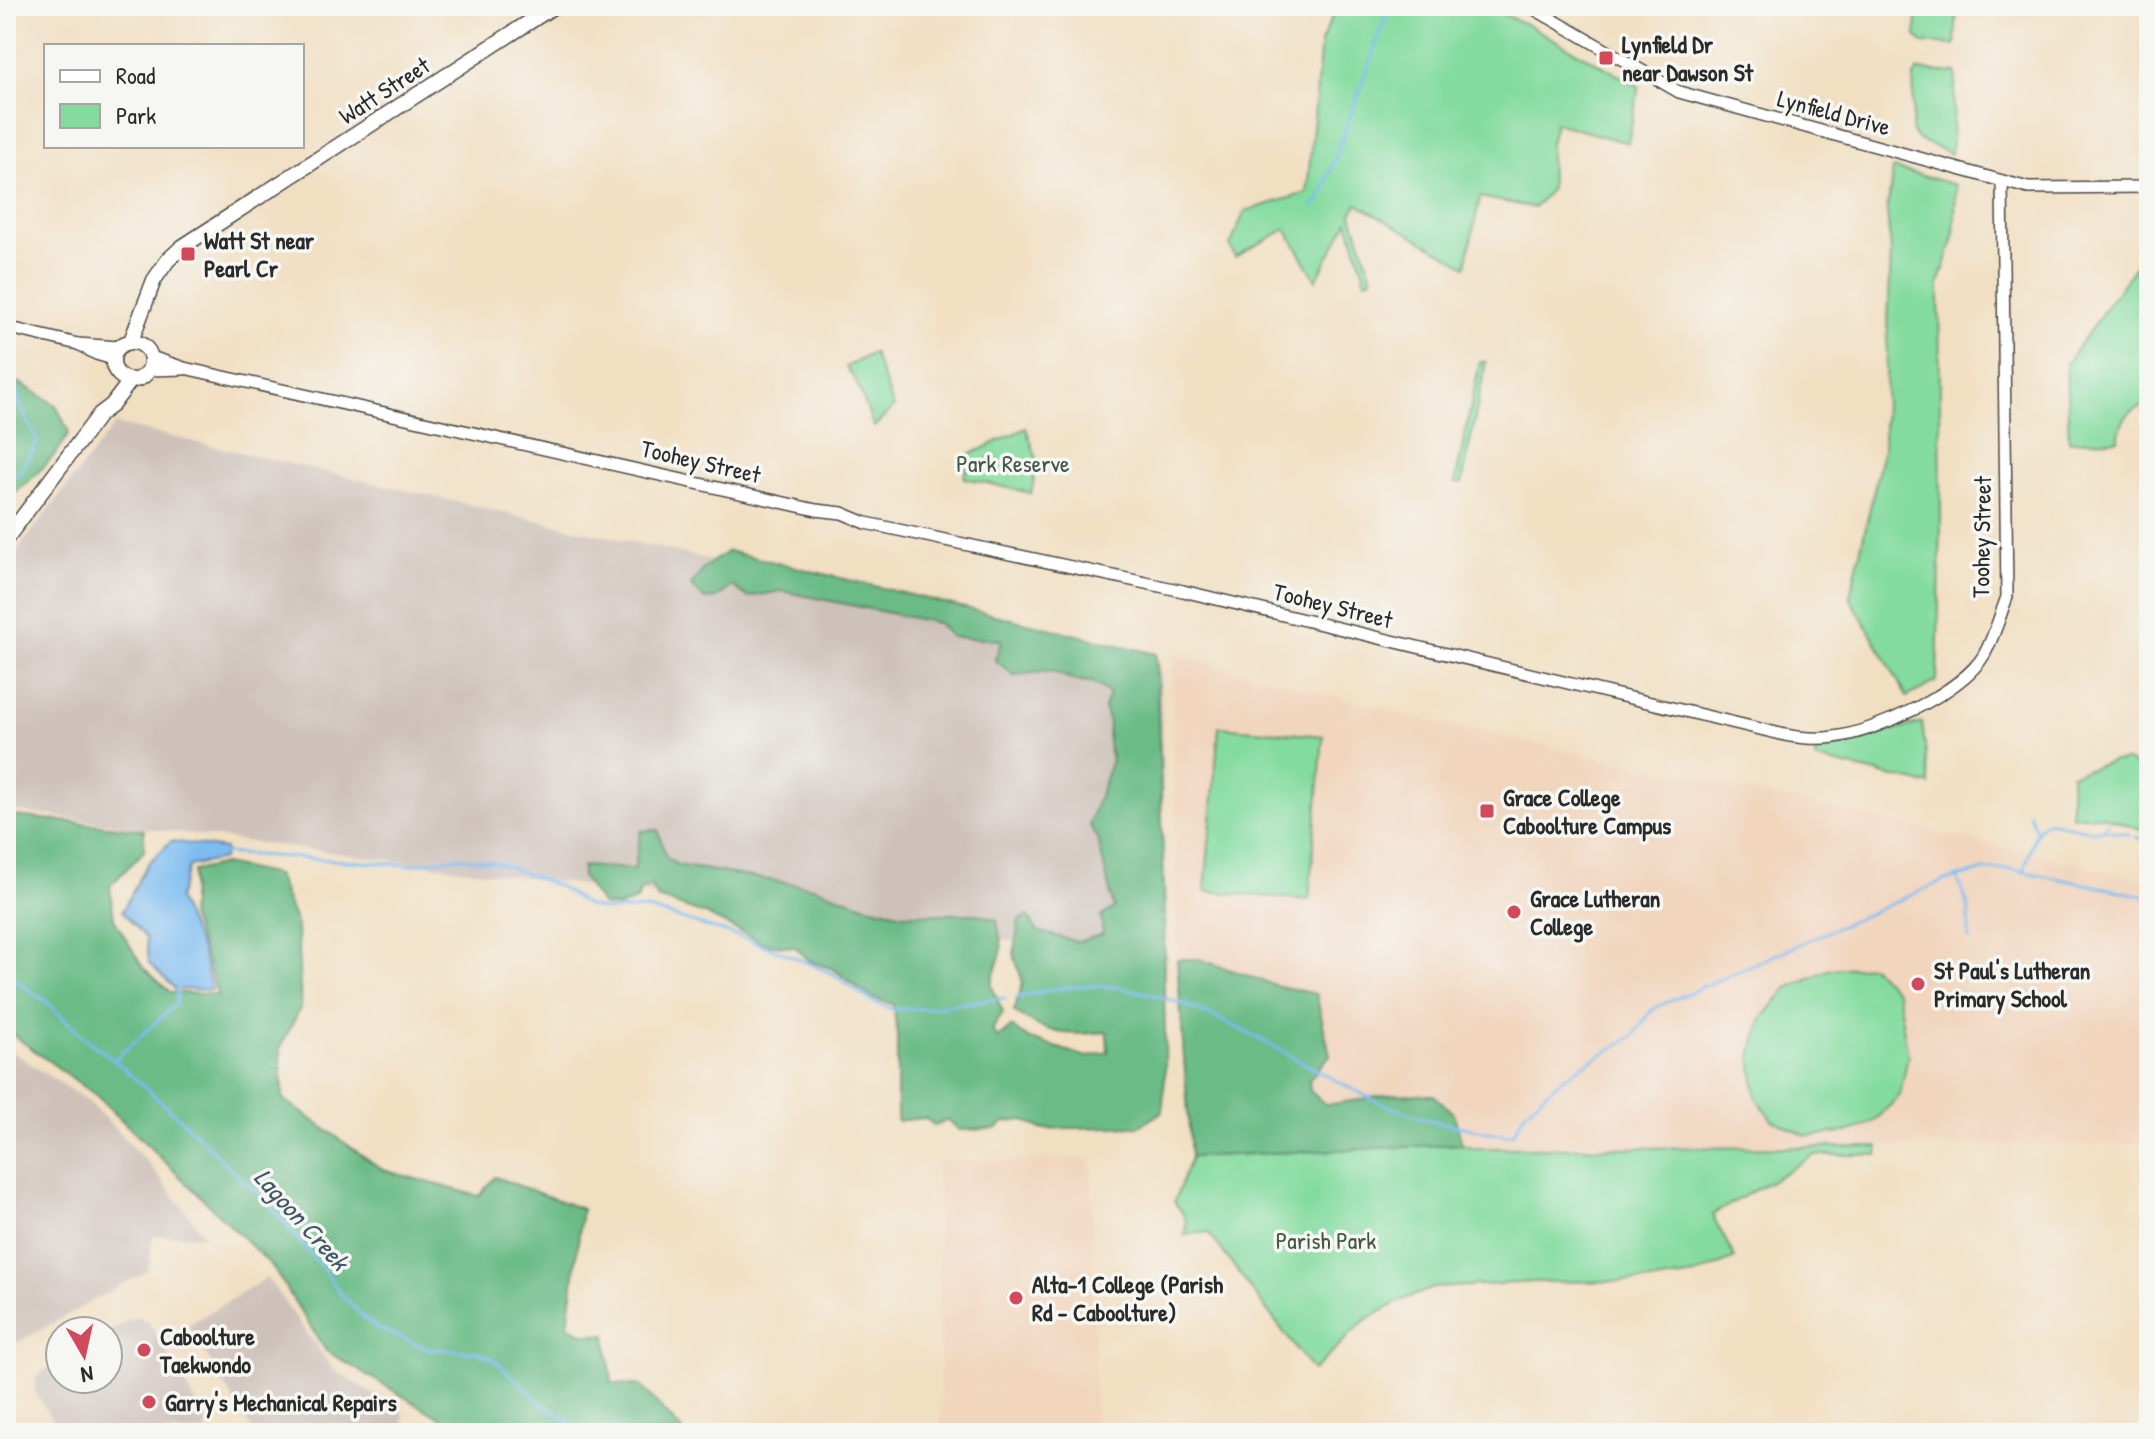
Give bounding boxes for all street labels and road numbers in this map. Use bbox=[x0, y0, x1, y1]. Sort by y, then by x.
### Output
street label: Watt Street bbox=[332, 48, 436, 131]
street label: Lynfield Drive bbox=[1774, 82, 1894, 143]
street label: Toohey Street bbox=[638, 432, 765, 490]
street label: Toohey Street bbox=[1964, 475, 1998, 598]
street label: Toohey Street bbox=[1270, 575, 1397, 635]

